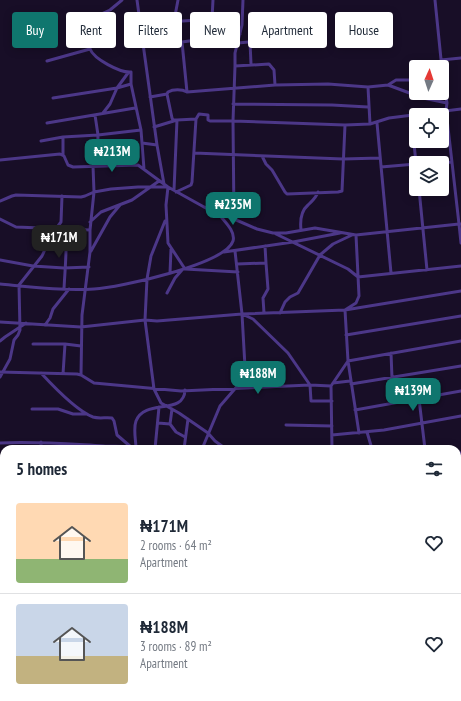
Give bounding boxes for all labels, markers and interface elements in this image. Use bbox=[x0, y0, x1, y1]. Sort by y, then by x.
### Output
chip: Buy bbox=[12, 12, 58, 48]
chip: Rent bbox=[66, 12, 116, 48]
chip: Filters bbox=[124, 12, 182, 48]
chip: New bbox=[190, 12, 240, 48]
chip: Apartment bbox=[248, 12, 327, 48]
chip: House bbox=[335, 12, 393, 48]
north arrow bbox=[409, 60, 449, 100]
map controls bbox=[409, 60, 449, 196]
button: locate bbox=[409, 108, 449, 148]
pin: ₦213M bbox=[84, 139, 140, 173]
text: ₦213M bbox=[94, 143, 130, 160]
button: layers bbox=[409, 156, 449, 196]
pin: ₦235M bbox=[205, 192, 261, 226]
text: ₦235M bbox=[215, 196, 251, 213]
pin: ₦171M bbox=[31, 225, 87, 259]
text: ₦171M bbox=[41, 229, 77, 246]
pin: ₦188M bbox=[230, 361, 286, 395]
text: ₦188M bbox=[240, 365, 276, 382]
pin: ₦139M bbox=[385, 378, 441, 412]
text: ₦139M bbox=[395, 382, 431, 399]
text: 5 homes bbox=[16, 458, 67, 480]
icon: filters bbox=[423, 458, 445, 480]
text: ₦171M bbox=[140, 515, 188, 537]
icon: home bbox=[48, 519, 96, 567]
icon: heart bbox=[423, 532, 445, 554]
text: 2 rooms · 64 m² bbox=[140, 537, 212, 554]
text: Apartment bbox=[140, 554, 188, 571]
text: ₦188M bbox=[140, 616, 188, 638]
icon: home bbox=[48, 620, 96, 668]
icon: heart bbox=[423, 633, 445, 655]
text: 3 rooms · 89 m² bbox=[140, 638, 212, 655]
text: Apartment bbox=[140, 655, 188, 672]

